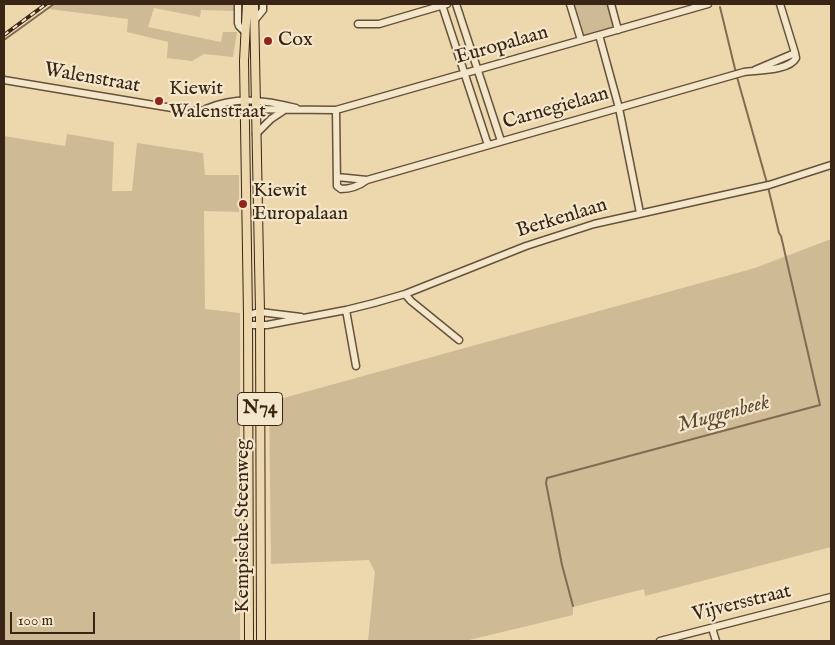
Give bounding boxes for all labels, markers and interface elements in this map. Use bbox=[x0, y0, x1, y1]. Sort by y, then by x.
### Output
street label: Europalaan bbox=[453, 21, 551, 71]
place label: Cox bbox=[278, 29, 313, 53]
marker: Cox bbox=[262, 35, 274, 47]
street label: Walenstraat bbox=[42, 59, 142, 99]
place label: Kiewit Walenstraat bbox=[169, 78, 266, 125]
street label: Carnegielaan bbox=[500, 82, 612, 136]
marker: Kiewit Walenstraat bbox=[153, 95, 165, 107]
place label: Kiewit Europalaan bbox=[253, 180, 348, 227]
street label: Berkenlaan bbox=[514, 194, 610, 244]
marker: Kiewit Europalaan bbox=[237, 198, 249, 210]
water label: Muggenbeek bbox=[675, 391, 773, 439]
road number: N74 bbox=[238, 392, 282, 426]
street label: Kempische Steenweg bbox=[232, 439, 256, 613]
street label: Vijversstraat bbox=[690, 580, 794, 628]
scale bar bbox=[12, 602, 98, 634]
text: 100 m bbox=[18, 611, 53, 630]

